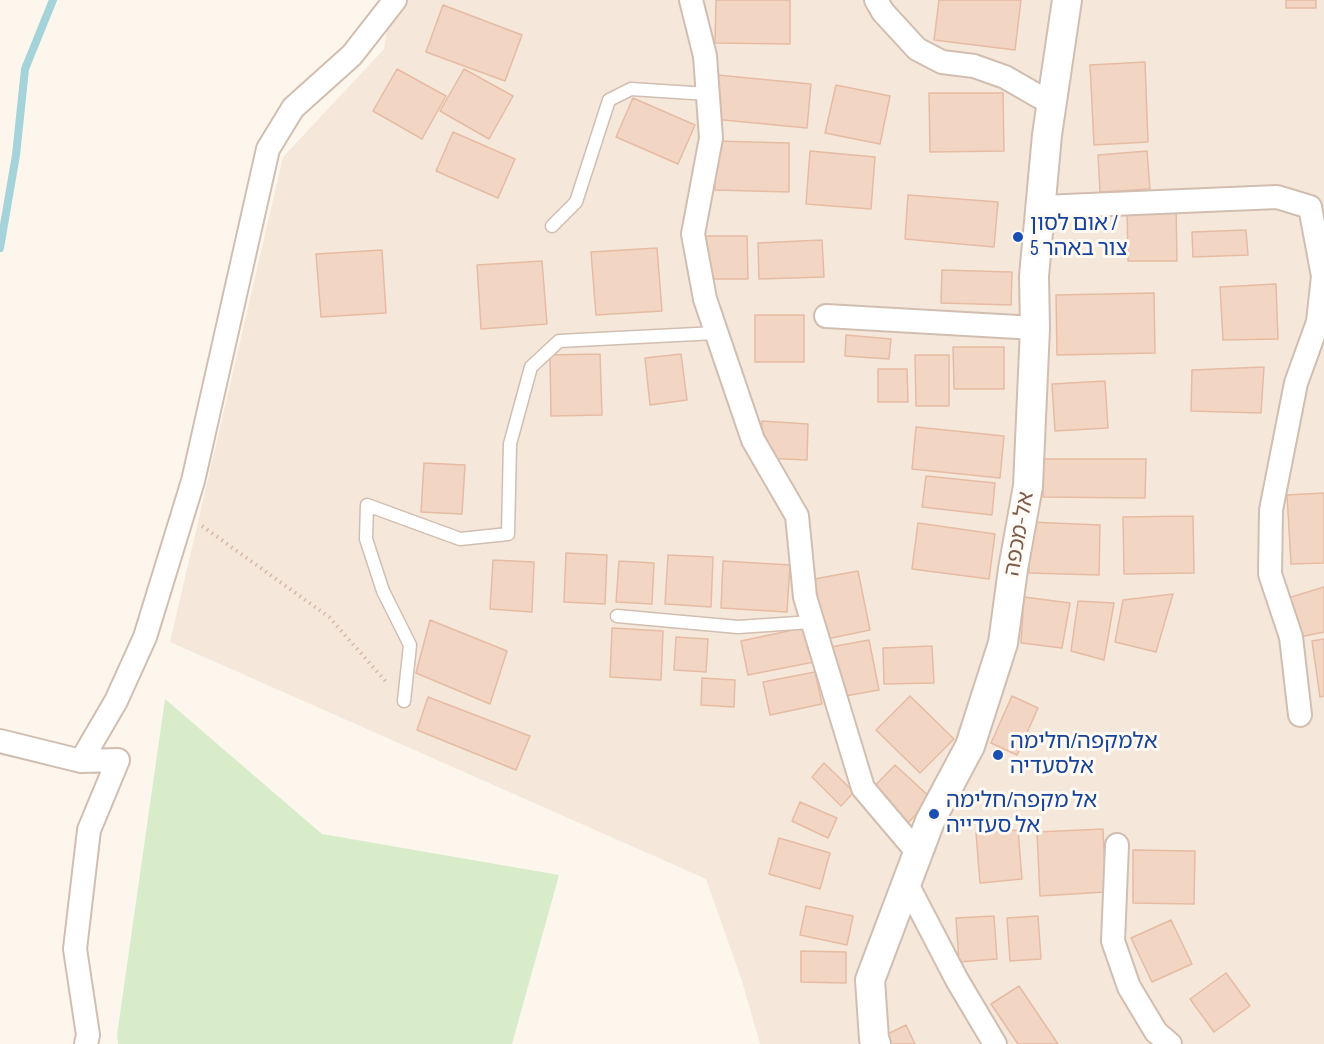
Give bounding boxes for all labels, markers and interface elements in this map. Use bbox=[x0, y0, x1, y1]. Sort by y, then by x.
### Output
place label: אום לסון / צור באהר 5 bbox=[1030, 211, 1128, 262]
marker: אום לסון / צור באהר 5 bbox=[1011, 230, 1025, 244]
street label: אל-מכפה bbox=[1000, 490, 1040, 578]
place label: אלמקפה/חלימה אלסעדיה bbox=[1010, 729, 1158, 780]
marker: אלמקפה/חלימה אלסעדיה bbox=[991, 748, 1005, 762]
place label: אל מקפה/חלימה אל סעדייה bbox=[946, 788, 1097, 840]
marker: אל מקפה/חלימה אל סעדייה bbox=[927, 807, 941, 821]

